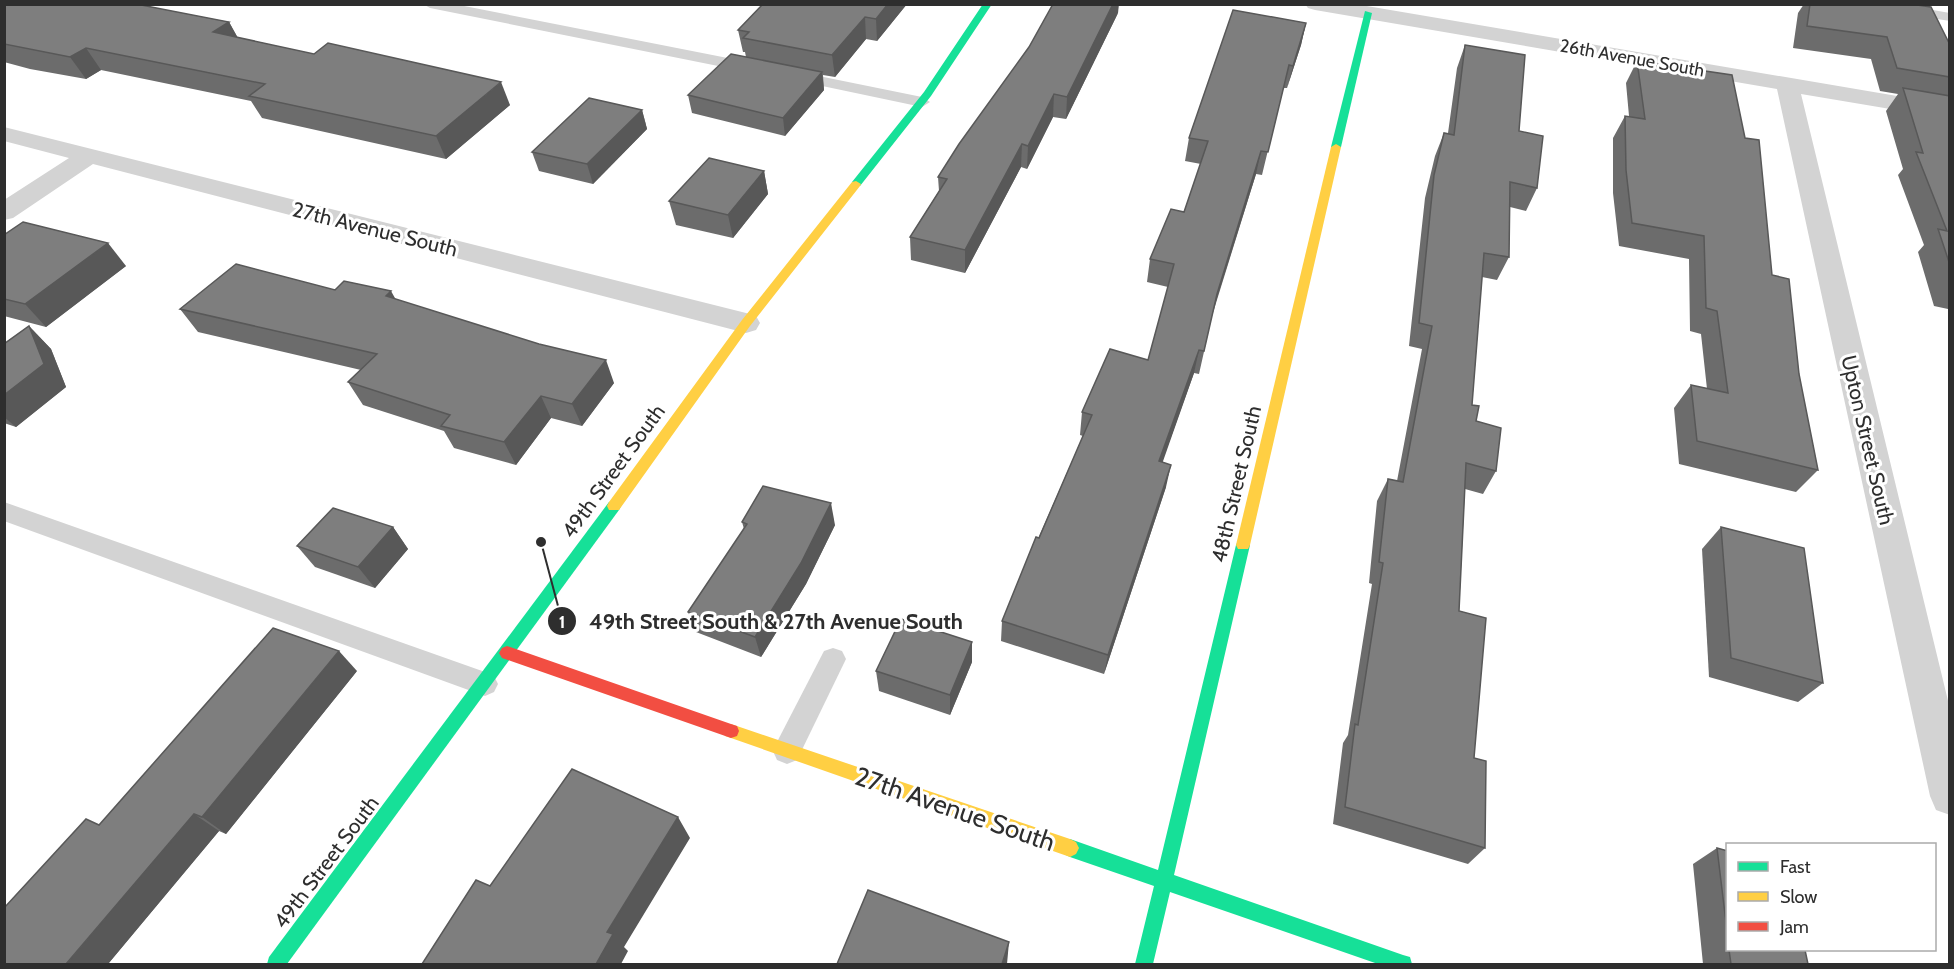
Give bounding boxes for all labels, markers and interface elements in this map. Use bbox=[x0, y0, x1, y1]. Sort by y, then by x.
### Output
street label: 26th Avenue South bbox=[1558, 34, 1706, 82]
street label: 27th Avenue South bbox=[290, 196, 460, 262]
street label: Upton Street South bbox=[1836, 353, 1900, 527]
street label: 49th Street South bbox=[556, 399, 670, 543]
street label: 48th Street South bbox=[1206, 403, 1266, 565]
callout: 49th Street South & 27th Avenue South bbox=[547, 601, 975, 641]
text: 49th Street South & 27th Avenue South bbox=[589, 608, 963, 635]
text: 1 bbox=[559, 611, 565, 633]
street label: 27th Avenue South bbox=[851, 760, 1059, 858]
street label: 49th Street South bbox=[268, 791, 384, 933]
legend bbox=[1726, 843, 1936, 951]
text: Fast bbox=[1780, 856, 1811, 878]
text: Slow bbox=[1780, 886, 1817, 908]
text: Jam bbox=[1779, 916, 1809, 938]

